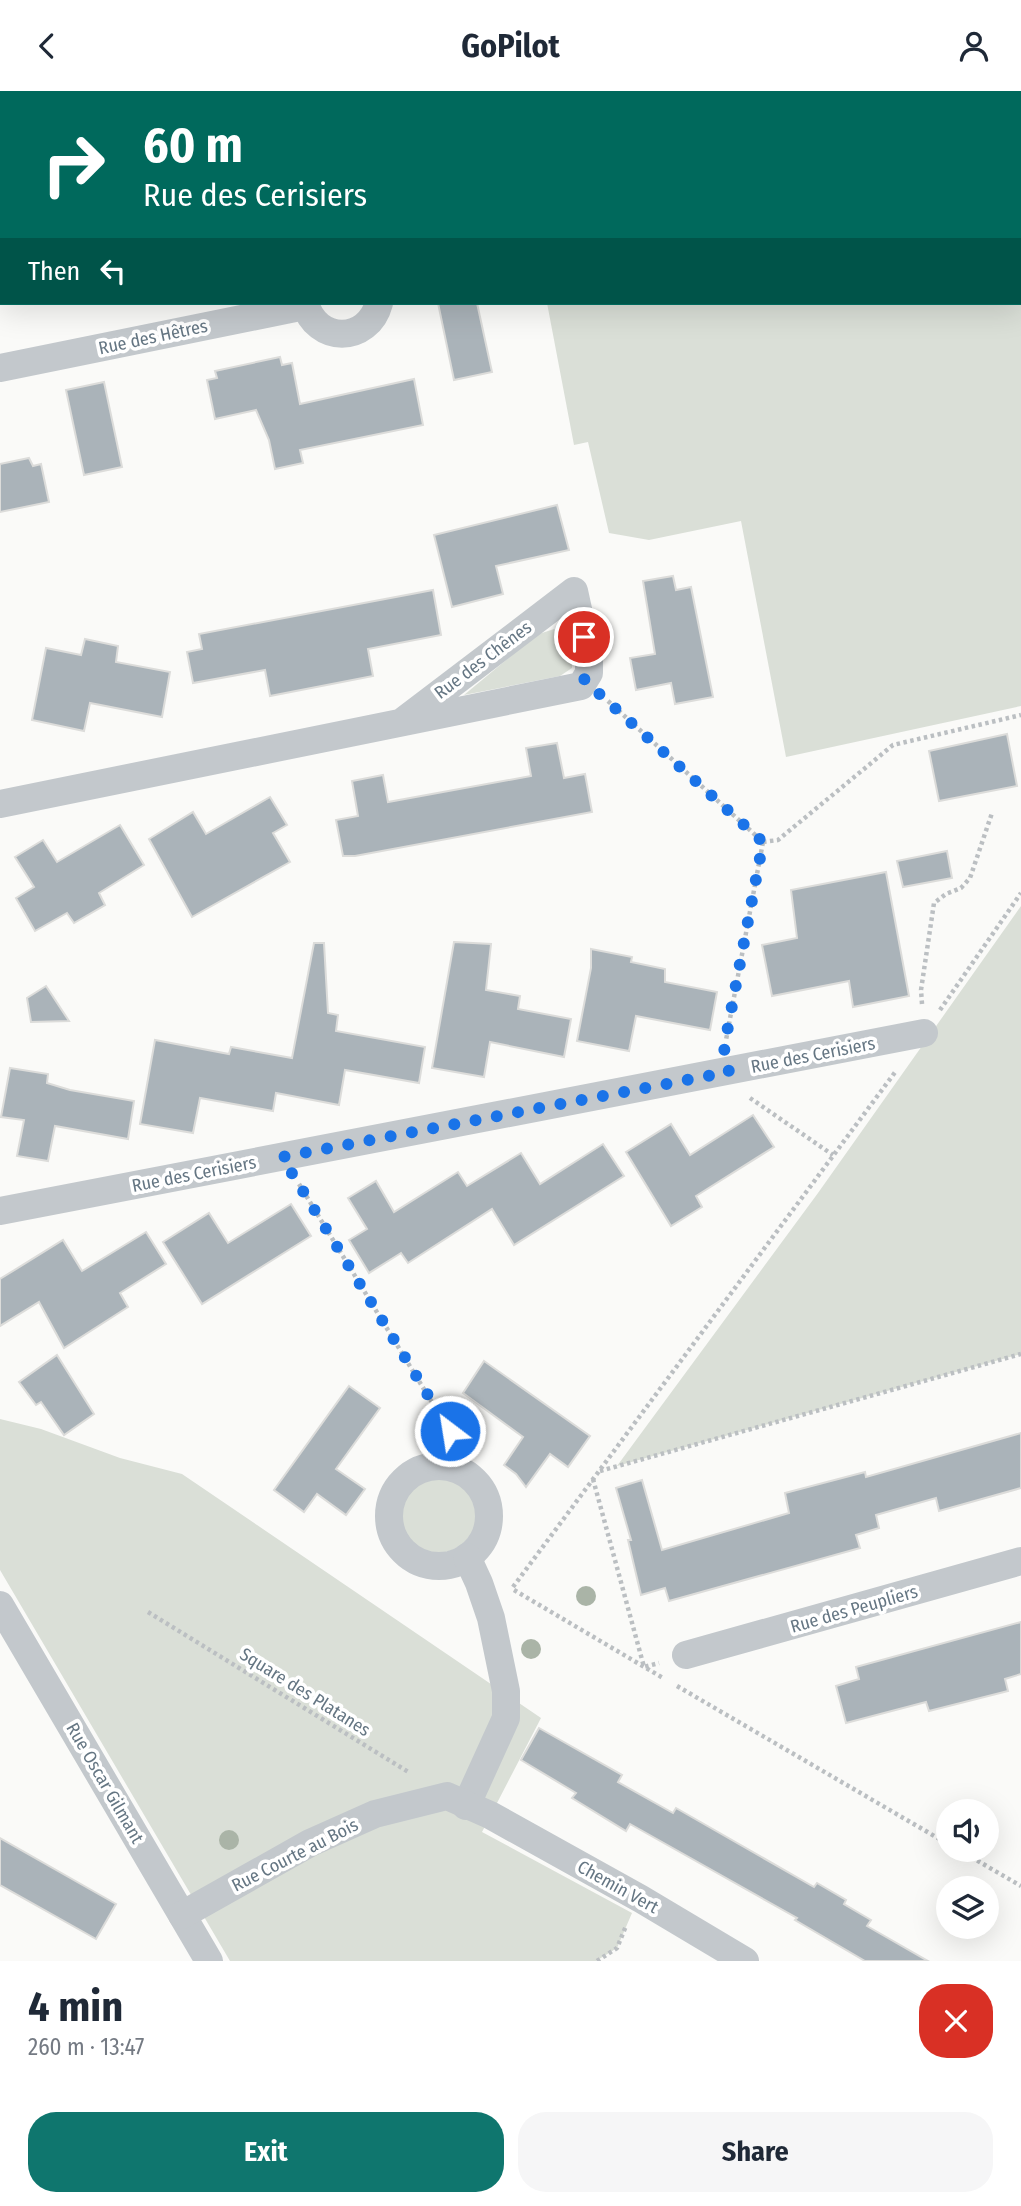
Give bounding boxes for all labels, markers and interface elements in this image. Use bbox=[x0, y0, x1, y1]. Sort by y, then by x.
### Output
icon: back bbox=[28, 27, 66, 65]
text: GoPilot bbox=[461, 27, 560, 65]
icon: person bbox=[955, 27, 993, 65]
text: 60 m bbox=[143, 116, 243, 175]
icon: right bbox=[28, 119, 119, 210]
text: Rue des Cerisiers bbox=[143, 176, 367, 214]
icon: left bbox=[94, 252, 132, 290]
text: Then bbox=[28, 256, 80, 287]
street label: Rue des Hêtres bbox=[97, 315, 210, 359]
pin bbox=[554, 607, 614, 667]
street label: Rue des Chênes bbox=[430, 616, 536, 704]
icon: arrive bbox=[565, 618, 603, 656]
street label: Rue des Cerisiers bbox=[749, 1032, 877, 1078]
street label: Rue des Cerisiers bbox=[130, 1151, 258, 1197]
position arrow bbox=[413, 1394, 487, 1468]
street label: Rue des Peupliers bbox=[788, 1580, 921, 1638]
street label: Square des Platanes bbox=[236, 1643, 374, 1741]
street label: Rue Oscar Gilmant bbox=[62, 1719, 149, 1847]
map controls bbox=[936, 1799, 999, 1939]
button: sound bbox=[936, 1799, 999, 1862]
street label: Rue Courte au Bois bbox=[228, 1813, 362, 1896]
street label: Chemin Vert bbox=[574, 1856, 662, 1918]
button: layers bbox=[936, 1876, 999, 1939]
text: 4 min bbox=[28, 1982, 123, 2032]
button: close bbox=[919, 1984, 993, 2058]
text: 260 m · 13:47 bbox=[28, 2033, 144, 2061]
button: Exit bbox=[28, 2112, 504, 2192]
button: Share bbox=[518, 2112, 993, 2192]

